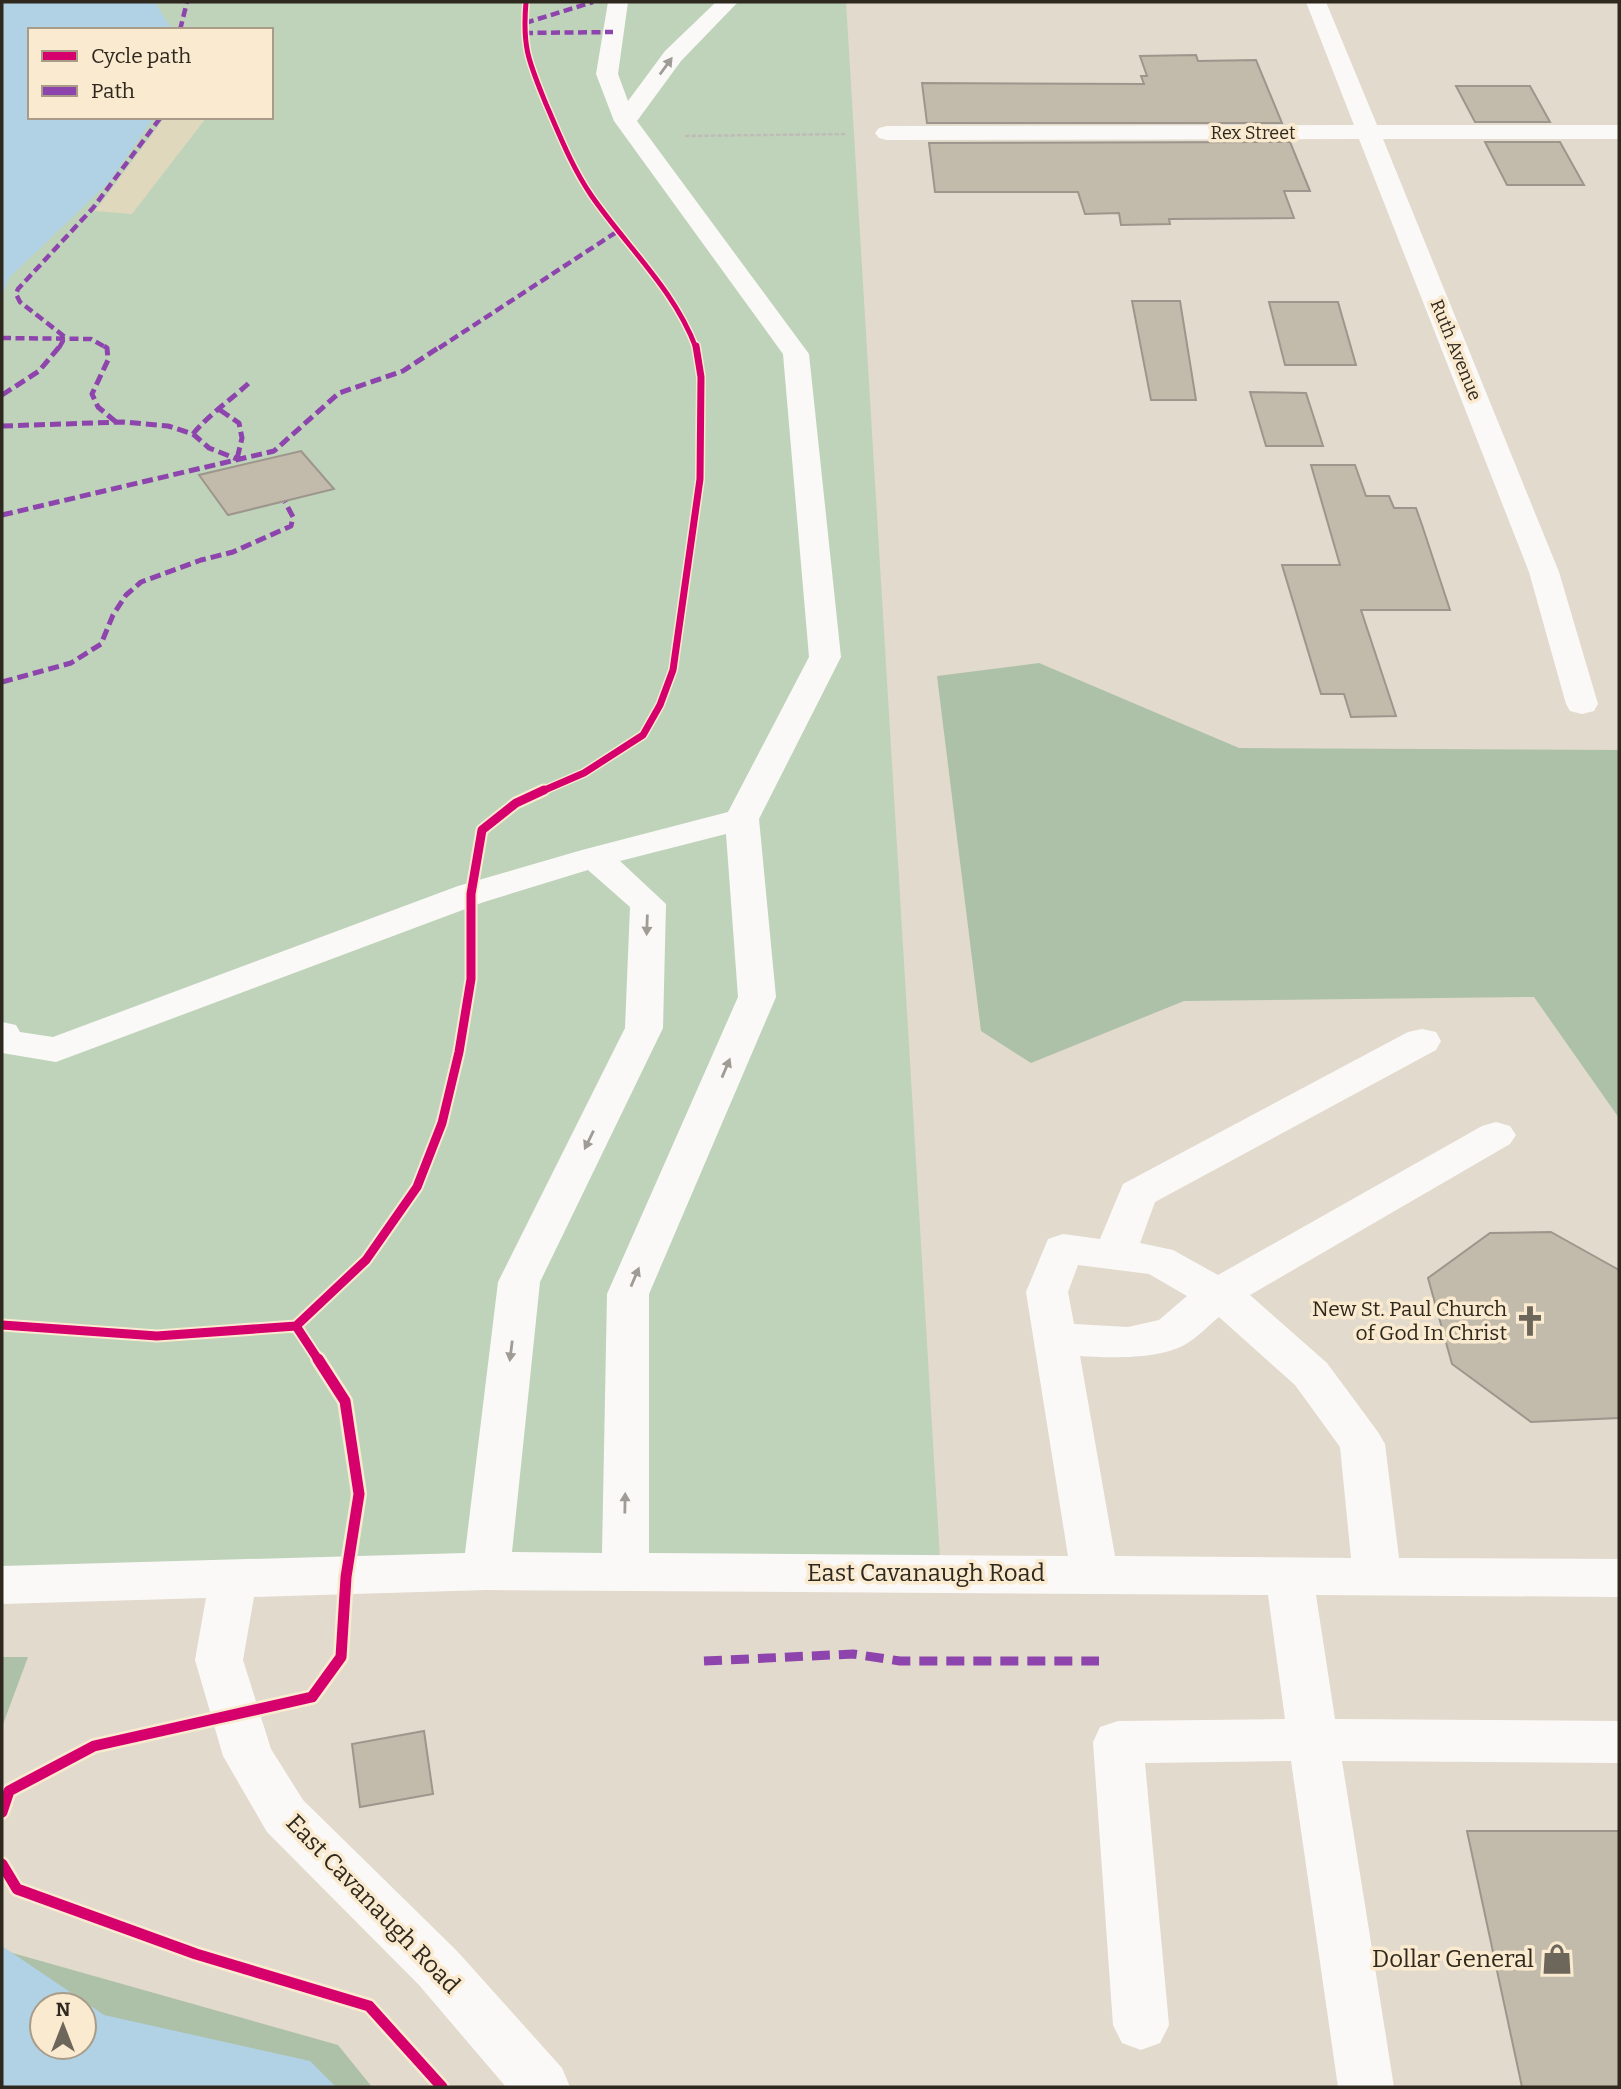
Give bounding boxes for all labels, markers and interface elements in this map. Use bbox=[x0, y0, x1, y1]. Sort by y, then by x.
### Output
legend bbox=[28, 28, 273, 119]
text: Cycle path bbox=[91, 43, 191, 69]
one-way arrow bbox=[659, 57, 673, 75]
text: Path bbox=[91, 78, 135, 104]
street label: Rex Street bbox=[1210, 122, 1296, 144]
street label: Ruth Avenue bbox=[1426, 296, 1486, 404]
one-way arrow bbox=[642, 915, 653, 937]
one-way arrow bbox=[720, 1058, 732, 1078]
one-way arrow bbox=[583, 1130, 594, 1150]
one-way arrow bbox=[629, 1267, 641, 1287]
place label: New St. Paul Church of God In Christ bbox=[1312, 1296, 1507, 1346]
church icon: New St. Paul Church of God In Christ bbox=[1513, 1304, 1547, 1338]
one-way arrow bbox=[506, 1340, 517, 1362]
one-way arrow bbox=[620, 1492, 631, 1514]
street label: East Cavanaugh Road bbox=[807, 1559, 1045, 1587]
street label: East Cavanaugh Road bbox=[280, 1809, 466, 1999]
shop icon: Dollar General bbox=[1540, 1942, 1574, 1976]
place label: Dollar General bbox=[1372, 1945, 1534, 1973]
north arrow bbox=[28, 1991, 98, 2061]
text: N bbox=[56, 1998, 71, 2021]

